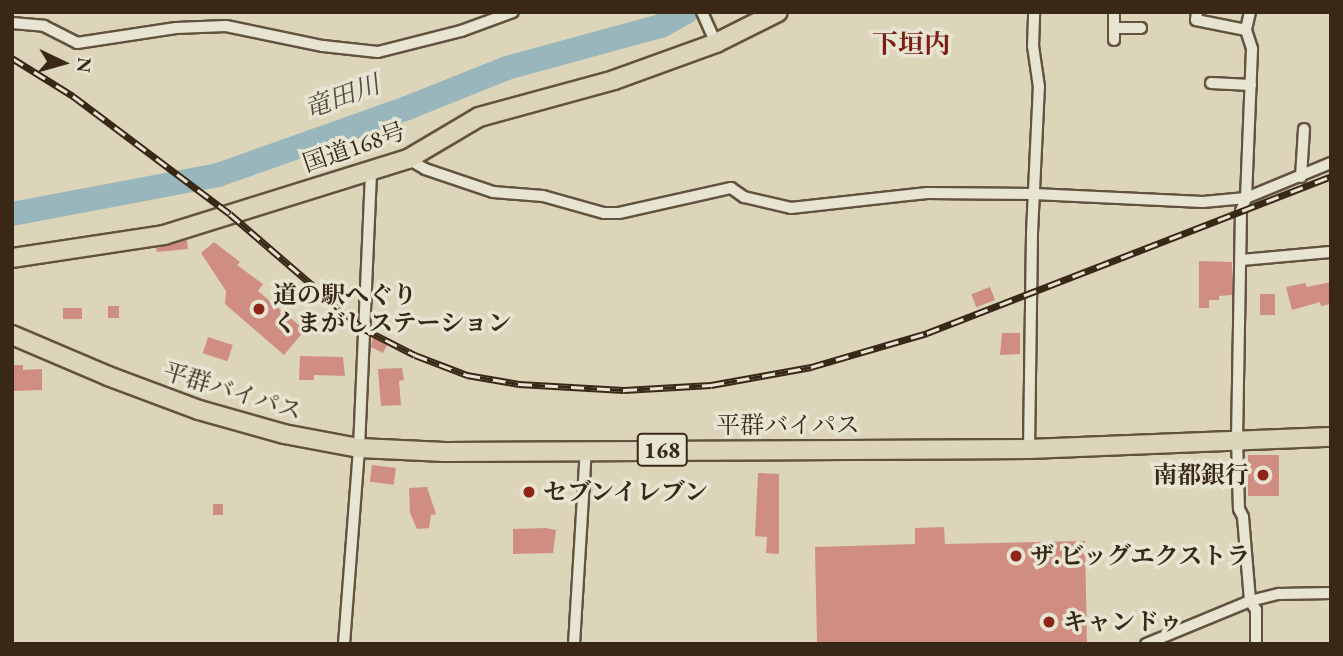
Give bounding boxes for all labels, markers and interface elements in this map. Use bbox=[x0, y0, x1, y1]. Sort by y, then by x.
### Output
north arrow bbox=[28, 28, 98, 98]
district label: 下垣内 bbox=[872, 29, 950, 61]
text: N bbox=[71, 56, 98, 74]
water label: 竜田川 bbox=[300, 69, 384, 125]
street label: 国道168号 bbox=[299, 116, 409, 178]
place label: 道の駅へぐり くまがしステーション bbox=[273, 281, 513, 337]
marker: 道の駅へぐり くまがしステーション bbox=[251, 301, 267, 317]
street label: 平群バイパス bbox=[160, 356, 306, 426]
street label: 平群バイパス bbox=[716, 411, 860, 439]
road number: 168 bbox=[636, 431, 688, 470]
place label: 南都銀行 bbox=[1153, 461, 1249, 489]
marker: 南都銀行 bbox=[1255, 467, 1271, 483]
place label: セブンイレブン bbox=[543, 478, 711, 506]
marker: セブンイレブン bbox=[521, 484, 537, 500]
place label: ザ.ビッグエクストラ bbox=[1030, 542, 1252, 570]
marker: ザ.ビッグエクストラ bbox=[1008, 548, 1024, 564]
place label: キャンドゥ bbox=[1063, 608, 1183, 636]
marker: キャンドゥ bbox=[1041, 614, 1057, 630]

